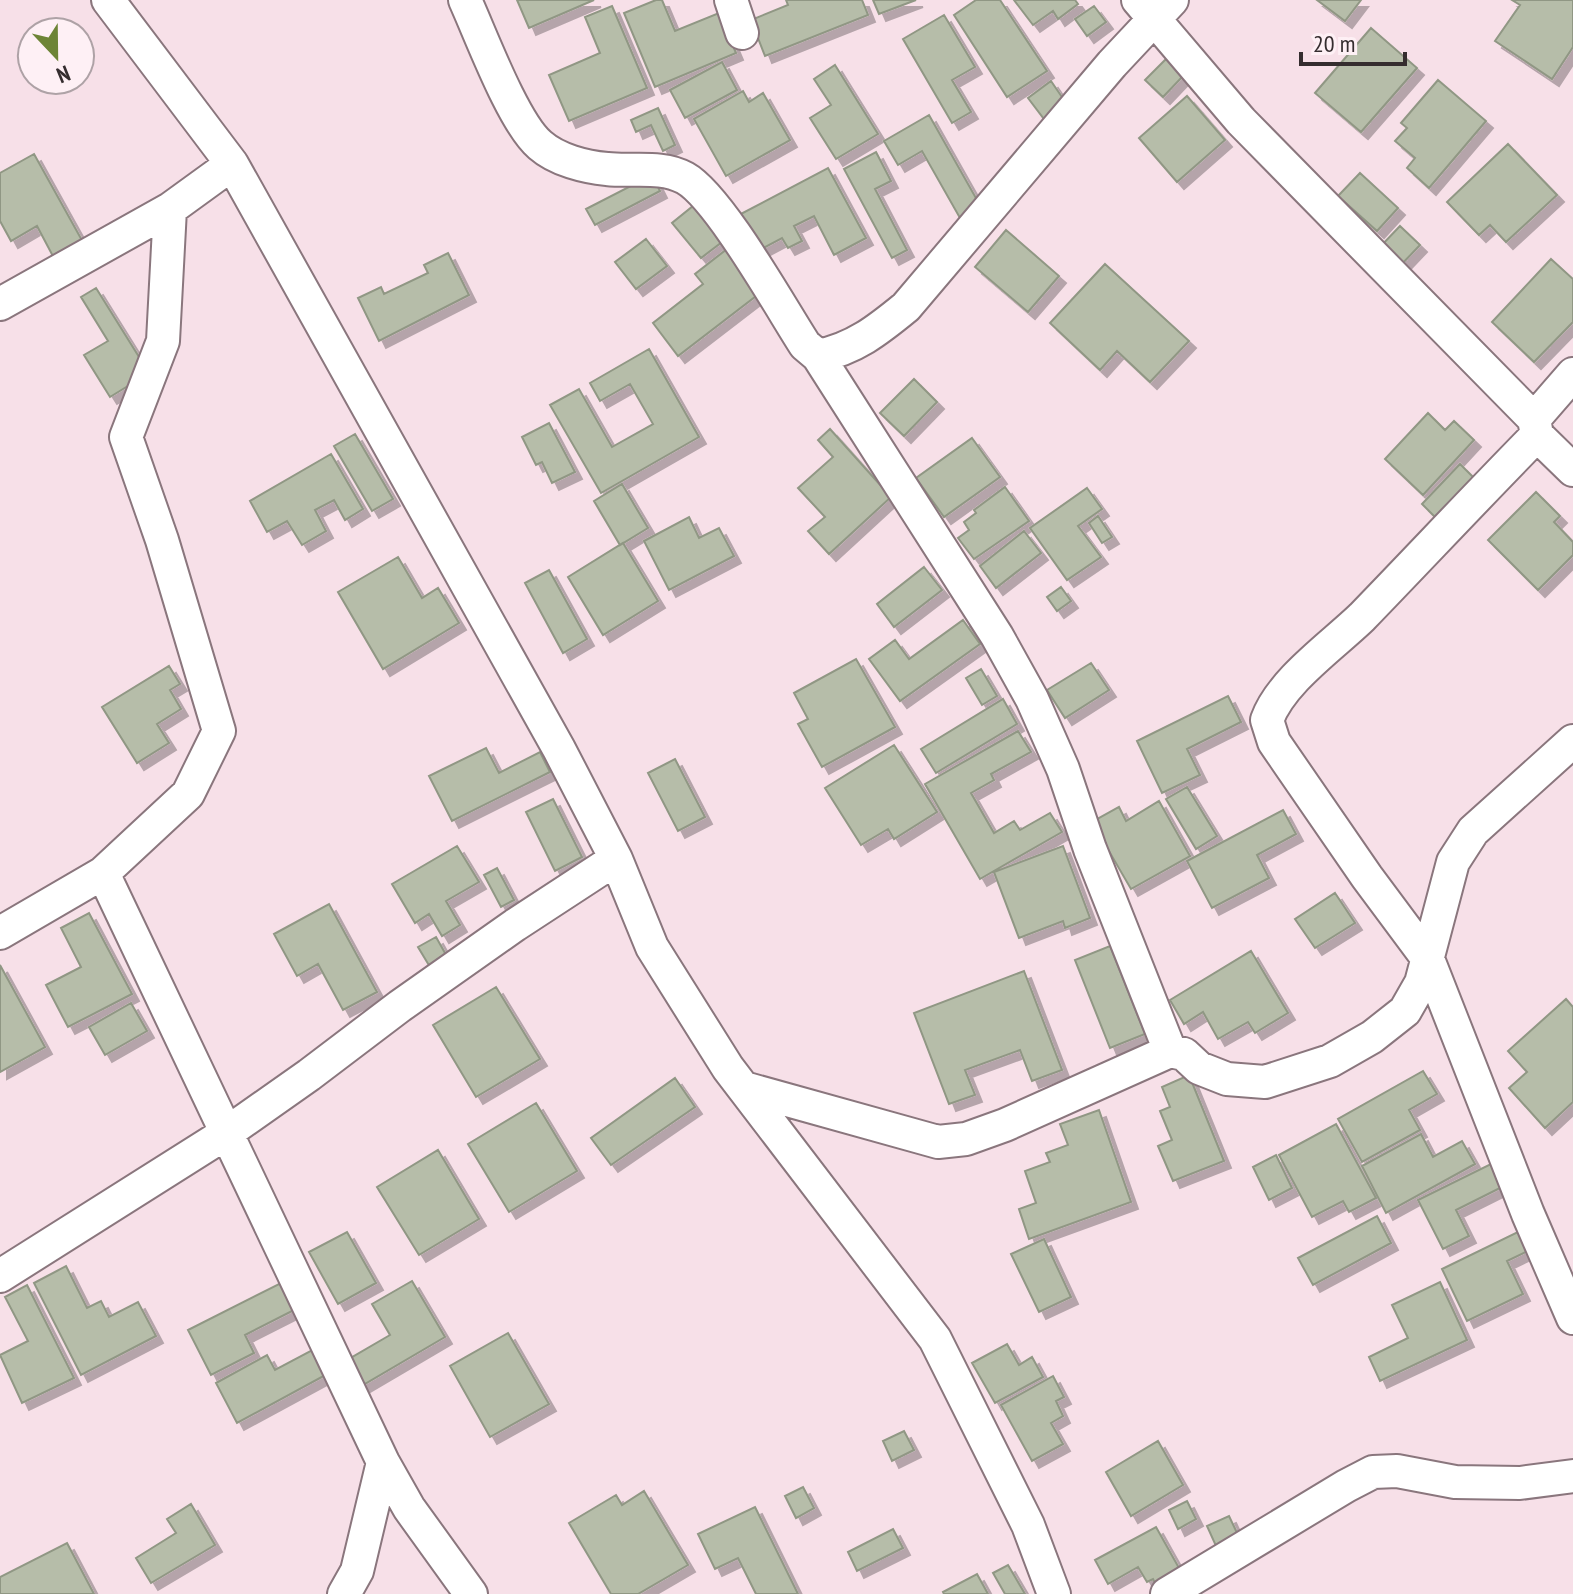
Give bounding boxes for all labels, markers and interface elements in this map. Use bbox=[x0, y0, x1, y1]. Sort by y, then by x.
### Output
north arrow bbox=[16, 16, 96, 96]
scale bar bbox=[1301, 16, 1405, 66]
text: 20 m bbox=[1313, 28, 1355, 59]
text: N bbox=[53, 59, 74, 90]

